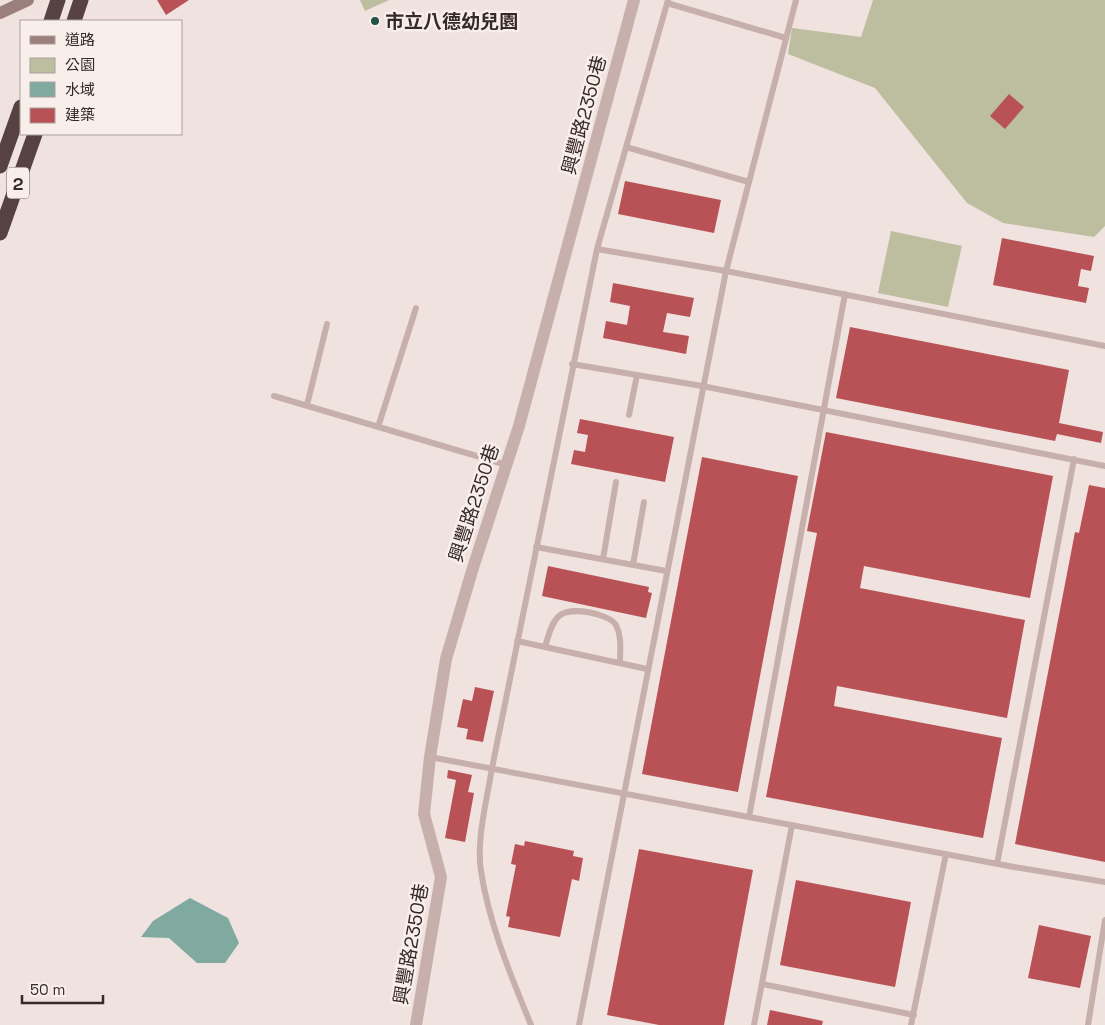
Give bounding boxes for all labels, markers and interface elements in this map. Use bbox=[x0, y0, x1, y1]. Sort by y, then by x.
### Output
place label: 市立八德幼兒園 bbox=[385, 9, 518, 34]
marker: 市立八德幼兒園 bbox=[369, 15, 381, 27]
legend bbox=[20, 20, 182, 135]
text: 道路 bbox=[65, 30, 95, 49]
street label: 興豐路2350巷 bbox=[556, 53, 612, 177]
text: 公園 bbox=[65, 55, 95, 74]
text: 水域 bbox=[65, 80, 95, 99]
text: 建築 bbox=[65, 105, 95, 124]
road number: 2 bbox=[7, 168, 29, 198]
street label: 興豐路2350巷 bbox=[443, 441, 505, 565]
street label: 興豐路2350巷 bbox=[388, 882, 434, 1006]
scale bar bbox=[22, 972, 104, 1004]
text: 50 m bbox=[30, 980, 65, 999]

